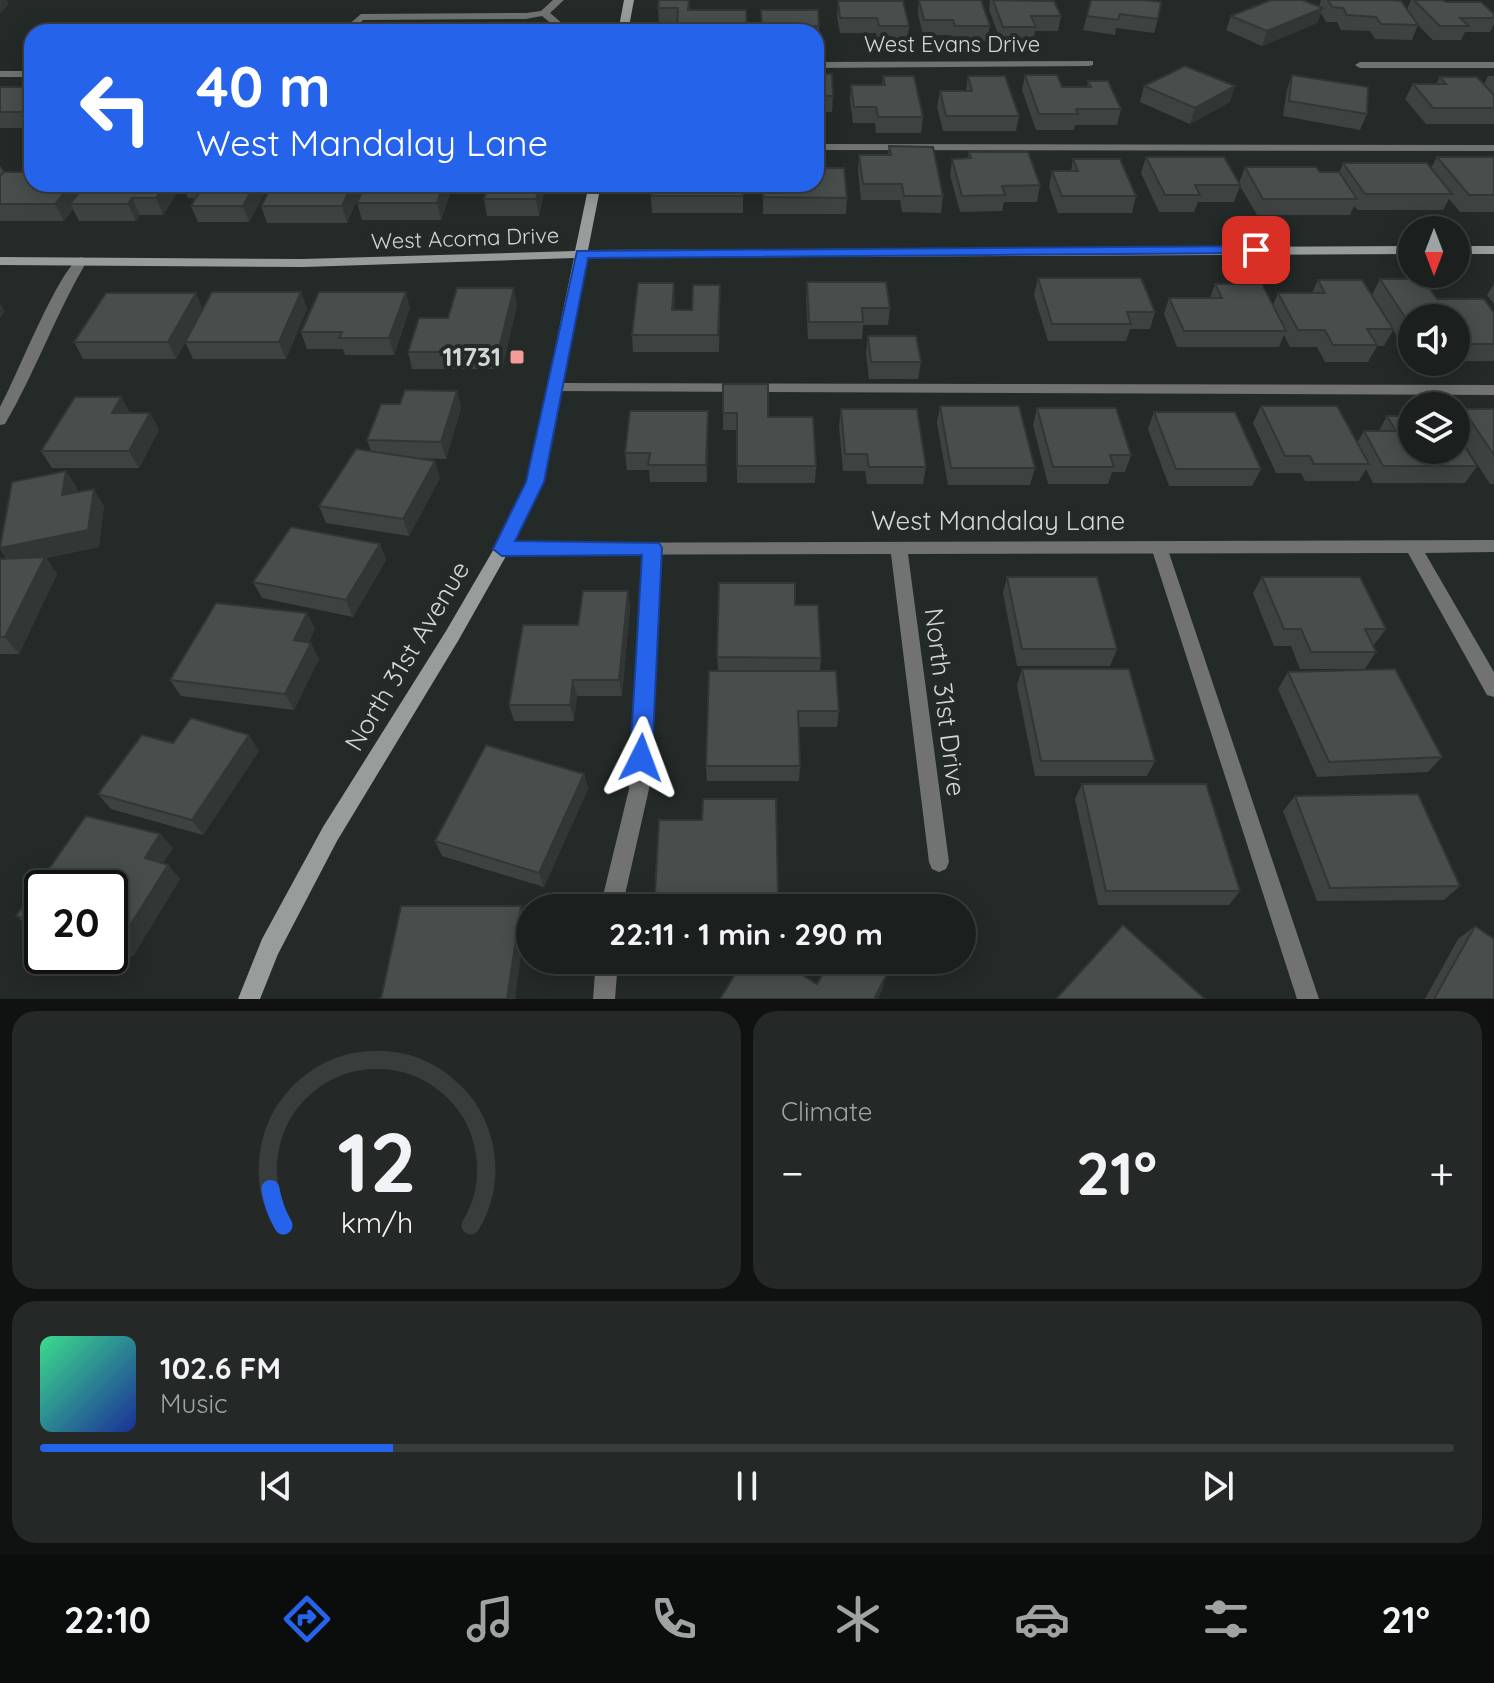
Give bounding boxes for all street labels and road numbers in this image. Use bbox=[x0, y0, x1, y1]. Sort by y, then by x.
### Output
street label: West Evans Drive bbox=[864, 30, 1040, 58]
street label: West Acoma Drive bbox=[370, 221, 560, 255]
street label: West Mandalay Lane bbox=[871, 504, 1125, 537]
street label: North 31st Avenue bbox=[337, 555, 476, 757]
street label: North 31st Drive bbox=[918, 606, 973, 798]

